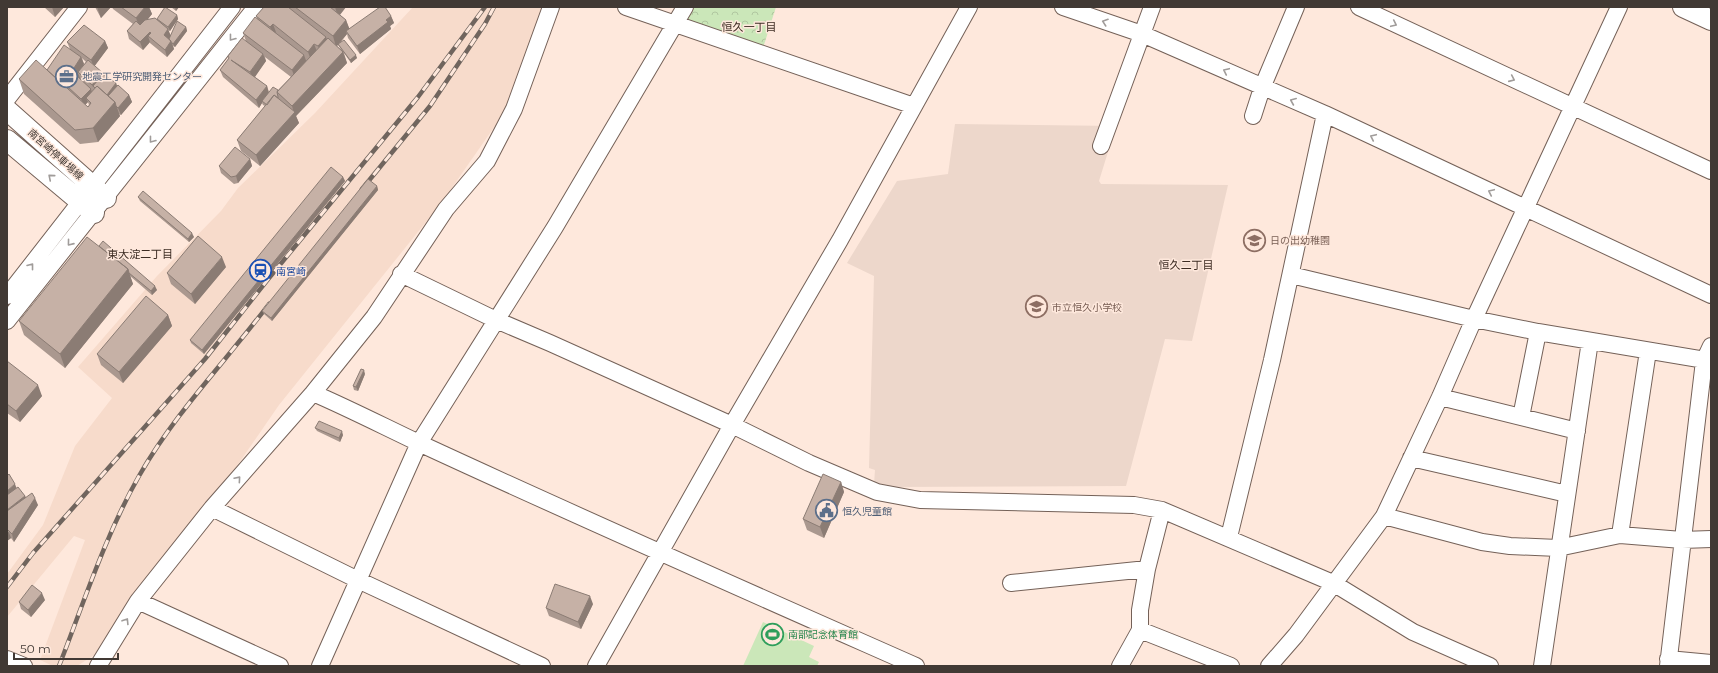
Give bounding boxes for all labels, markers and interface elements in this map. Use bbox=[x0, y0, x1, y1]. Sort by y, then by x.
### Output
one-way arrow bbox=[1102, 18, 1109, 26]
one-way arrow bbox=[1390, 19, 1398, 27]
district label: 恒久一丁目 bbox=[722, 20, 777, 34]
one-way arrow bbox=[230, 33, 237, 40]
office icon: 地震工学研究開発センター bbox=[54, 63, 80, 89]
one-way arrow bbox=[1223, 68, 1231, 76]
place label: 地震工学研究開発センター bbox=[82, 70, 202, 83]
one-way arrow bbox=[1508, 74, 1515, 82]
one-way arrow bbox=[1290, 98, 1298, 106]
street label: 南宮崎停車場線 bbox=[25, 126, 86, 183]
one-way arrow bbox=[1370, 134, 1378, 142]
one-way arrow bbox=[149, 135, 156, 142]
one-way arrow bbox=[48, 174, 56, 181]
one-way arrow bbox=[1488, 189, 1496, 197]
school or university icon: 日の出幼稚園 bbox=[1242, 227, 1268, 253]
place label: 日の出幼稚園 bbox=[1270, 234, 1330, 247]
one-way arrow bbox=[67, 239, 74, 246]
district label: 東大淀二丁目 bbox=[107, 247, 173, 261]
station icon: 南宮崎 bbox=[248, 258, 274, 284]
district label: 恒久二丁目 bbox=[1159, 258, 1214, 272]
one-way arrow bbox=[26, 263, 33, 270]
place label: 南宮崎 bbox=[276, 265, 306, 278]
school or university icon: 市立恒久小学校 bbox=[1024, 294, 1050, 320]
place label: 市立恒久小学校 bbox=[1052, 301, 1122, 314]
one-way arrow bbox=[233, 476, 240, 484]
public building icon: 恒久児童館 bbox=[813, 498, 839, 524]
place label: 恒久児童館 bbox=[842, 505, 892, 518]
one-way arrow bbox=[121, 618, 128, 625]
sports icon: 南部記念体育館 bbox=[760, 621, 786, 647]
place label: 南部記念体育館 bbox=[788, 628, 858, 641]
scale bar bbox=[14, 635, 118, 661]
text: 50 m bbox=[20, 641, 51, 656]

